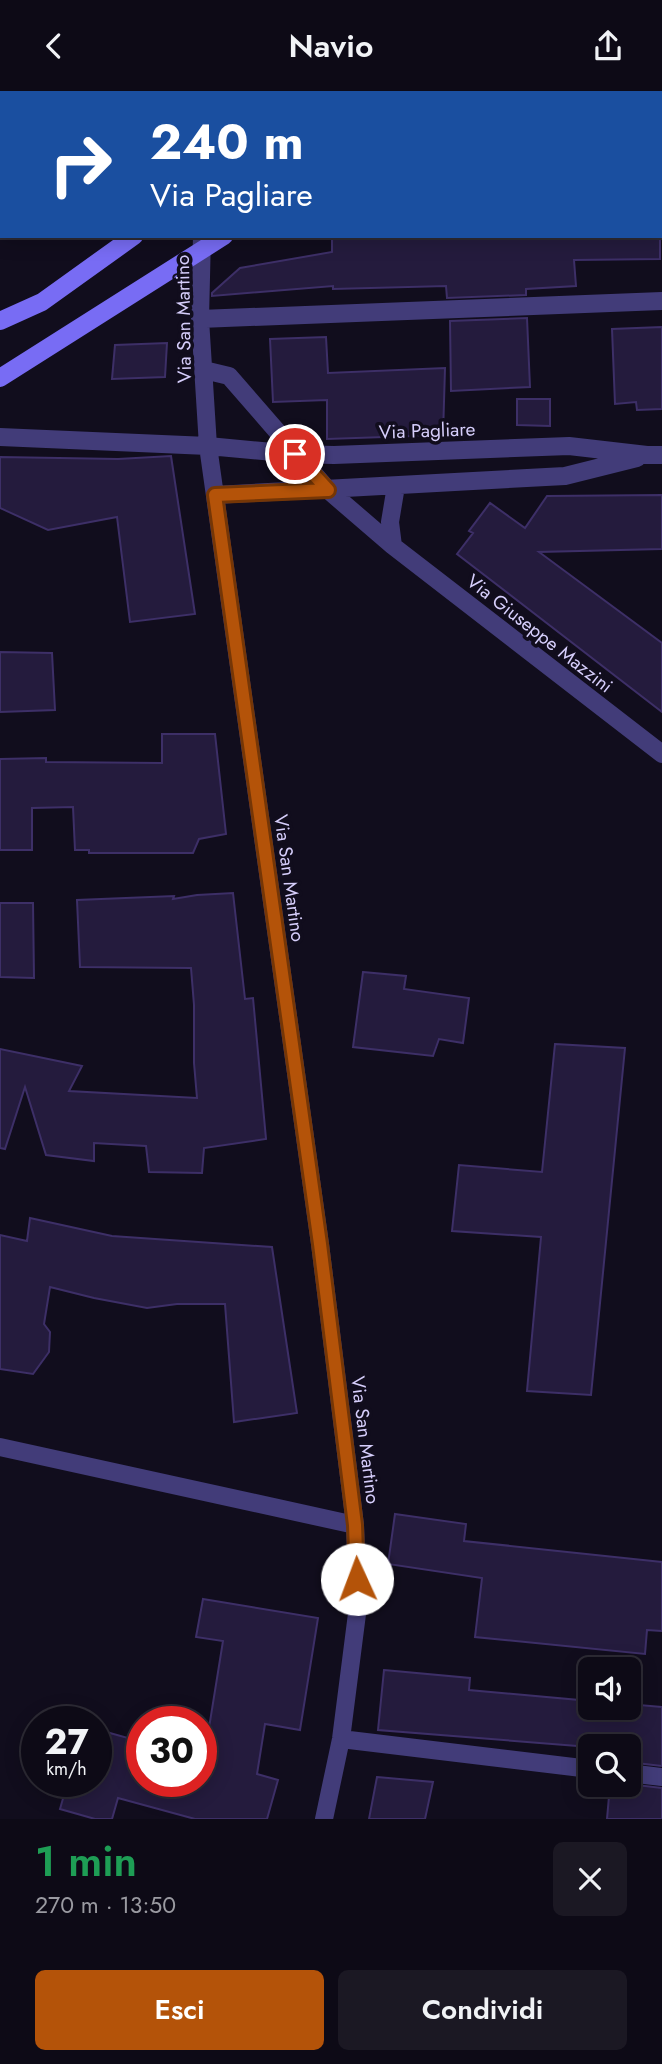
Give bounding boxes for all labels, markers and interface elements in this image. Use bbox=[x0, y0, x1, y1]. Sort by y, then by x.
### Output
text: Navio bbox=[289, 23, 373, 69]
icon: back bbox=[35, 27, 73, 65]
icon: share bbox=[589, 27, 627, 65]
text: 240 m bbox=[150, 107, 304, 177]
icon: right bbox=[35, 119, 126, 210]
text: Via Pagliare bbox=[150, 172, 313, 218]
street label: Via San Martino bbox=[169, 255, 198, 383]
street label: Via Pagliare bbox=[378, 415, 476, 446]
pin bbox=[265, 424, 325, 484]
icon: arrive bbox=[276, 435, 314, 473]
street label: Via Giuseppe Mazzini bbox=[461, 568, 619, 699]
street label: Via San Martino bbox=[267, 813, 312, 944]
street label: Via San Martino bbox=[344, 1375, 387, 1505]
position arrow bbox=[320, 1542, 394, 1616]
map controls bbox=[578, 1657, 641, 1797]
button: sound bbox=[578, 1657, 641, 1720]
speed limit sign: 30 bbox=[126, 1706, 217, 1797]
text: 27 bbox=[44, 1717, 89, 1767]
button: search bbox=[578, 1734, 641, 1797]
text: km/h bbox=[46, 1756, 87, 1782]
text: 1 min bbox=[35, 1831, 137, 1892]
button: close bbox=[553, 1842, 627, 1916]
text: 270 m · 13:50 bbox=[35, 1888, 176, 1922]
button: Esci bbox=[35, 1970, 324, 2050]
button: Condividi bbox=[338, 1970, 627, 2050]

